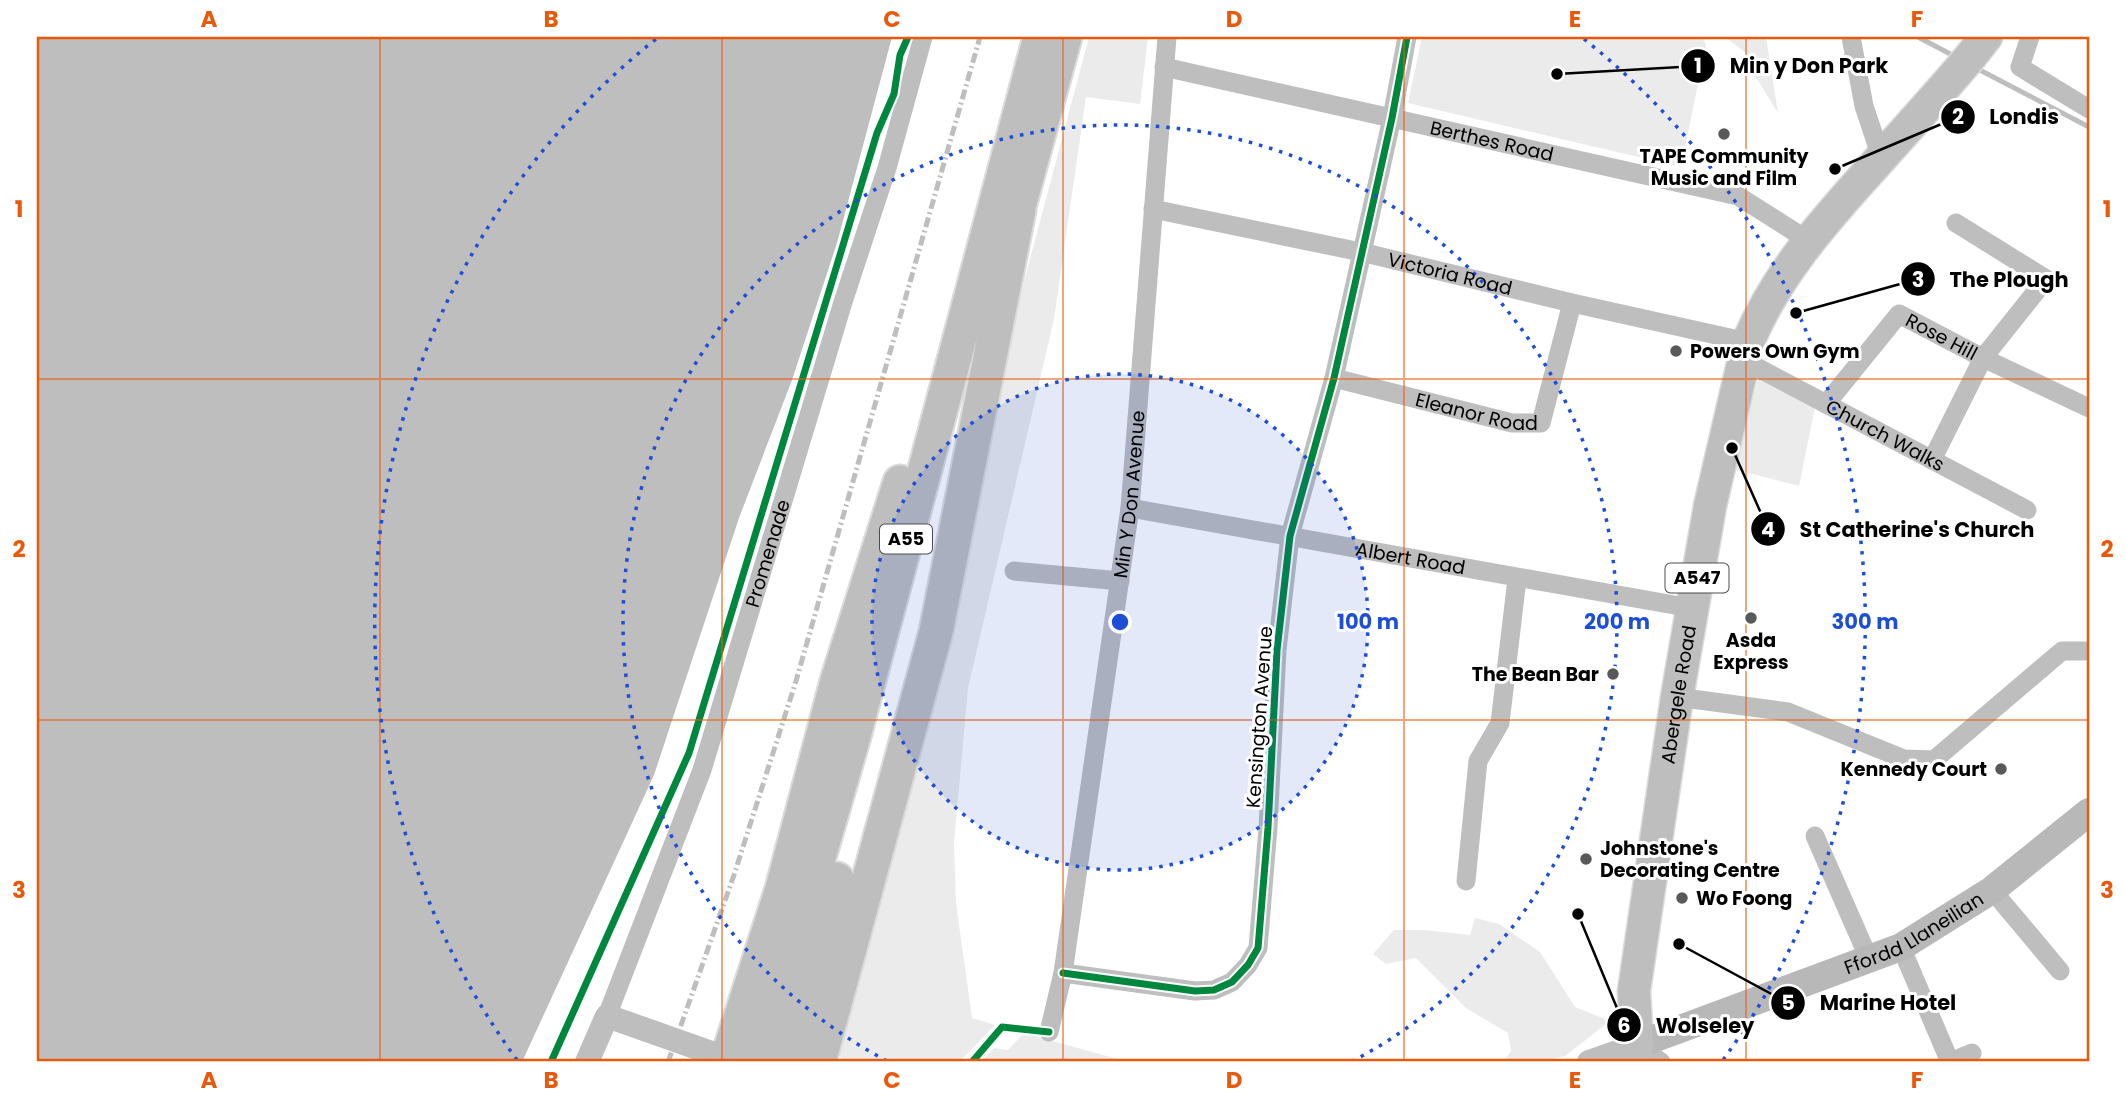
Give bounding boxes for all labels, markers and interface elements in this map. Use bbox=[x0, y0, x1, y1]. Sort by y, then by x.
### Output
text: A bbox=[201, 3, 218, 35]
text: B bbox=[543, 3, 559, 35]
text: C bbox=[883, 3, 901, 35]
text: D bbox=[1226, 3, 1242, 35]
text: E bbox=[1569, 3, 1581, 35]
text: F bbox=[1911, 3, 1923, 35]
callout: Min y Don Park bbox=[1681, 45, 1902, 87]
text: 1 bbox=[1694, 51, 1702, 80]
text: Min y Don Park bbox=[1730, 51, 1888, 80]
callout: Londis bbox=[1940, 96, 2073, 138]
text: 2 bbox=[1952, 102, 1964, 131]
text: Londis bbox=[1989, 102, 2059, 131]
street label: Berthes Road bbox=[1427, 114, 1556, 168]
marker: TAPE Community Music and Film bbox=[1716, 126, 1732, 142]
place label: TAPE Community Music and Film bbox=[1639, 143, 1810, 192]
text: 1 bbox=[15, 193, 23, 225]
text: 1 bbox=[2103, 193, 2111, 225]
street label: Victoria Road bbox=[1385, 246, 1515, 302]
callout: The Plough bbox=[1901, 258, 2083, 300]
text: 3 bbox=[1912, 265, 1924, 294]
text: The Plough bbox=[1949, 265, 2069, 294]
street label: Rose Hill bbox=[1901, 307, 1982, 367]
place label: Powers Own Gym bbox=[1690, 338, 1860, 365]
marker: Powers Own Gym bbox=[1668, 343, 1684, 359]
street label: Eleanor Road bbox=[1412, 386, 1538, 437]
street label: Church Walks bbox=[1821, 393, 1949, 478]
street label: Min Y Don Avenue bbox=[1107, 409, 1152, 580]
street label: Promenade bbox=[739, 496, 797, 611]
callout: St Catherine's Church bbox=[1750, 508, 2048, 550]
text: 4 bbox=[1761, 515, 1775, 544]
text: St Catherine's Church bbox=[1799, 515, 2035, 544]
road number: A55 bbox=[880, 524, 932, 554]
text: 2 bbox=[12, 533, 26, 565]
text: 2 bbox=[2100, 533, 2114, 565]
street label: Albert Road bbox=[1354, 536, 1467, 582]
road number: A547 bbox=[1666, 564, 1728, 592]
text: 100 m bbox=[1337, 607, 1399, 636]
text: 200 m bbox=[1584, 607, 1650, 636]
text: 300 m bbox=[1832, 607, 1898, 636]
centre of rings bbox=[1108, 610, 1132, 634]
marker: Asda Express bbox=[1743, 610, 1759, 626]
street label: Abergele Road bbox=[1654, 623, 1703, 766]
street label: Kensington Avenue bbox=[1240, 625, 1279, 809]
place label: Asda Express bbox=[1713, 627, 1789, 676]
place label: The Bean Bar bbox=[1472, 661, 1599, 688]
marker: The Bean Bar bbox=[1605, 666, 1621, 682]
place label: Kennedy Court bbox=[1841, 756, 1987, 783]
marker: Kennedy Court bbox=[1993, 761, 2009, 777]
place label: Johnstone's Decorating Centre bbox=[1600, 835, 1780, 884]
marker: Johnstone's Decorating Centre bbox=[1578, 851, 1594, 867]
text: 3 bbox=[12, 874, 26, 906]
text: 3 bbox=[2100, 874, 2114, 906]
place label: Wo Foong bbox=[1696, 885, 1792, 912]
street label: Ffordd Llaneilian bbox=[1840, 886, 1989, 981]
marker: Wo Foong bbox=[1674, 890, 1690, 906]
callout: Marine Hotel bbox=[1771, 982, 1970, 1024]
text: 5 bbox=[1781, 988, 1795, 1017]
text: Marine Hotel bbox=[1820, 988, 1956, 1017]
callout: Wolseley bbox=[1607, 1004, 1769, 1046]
text: 6 bbox=[1617, 1011, 1631, 1040]
text: Wolseley bbox=[1656, 1011, 1755, 1040]
text: A bbox=[201, 1064, 218, 1096]
text: B bbox=[543, 1064, 559, 1096]
text: C bbox=[883, 1064, 901, 1096]
text: D bbox=[1226, 1064, 1242, 1096]
text: E bbox=[1569, 1064, 1581, 1096]
text: F bbox=[1911, 1064, 1923, 1096]

